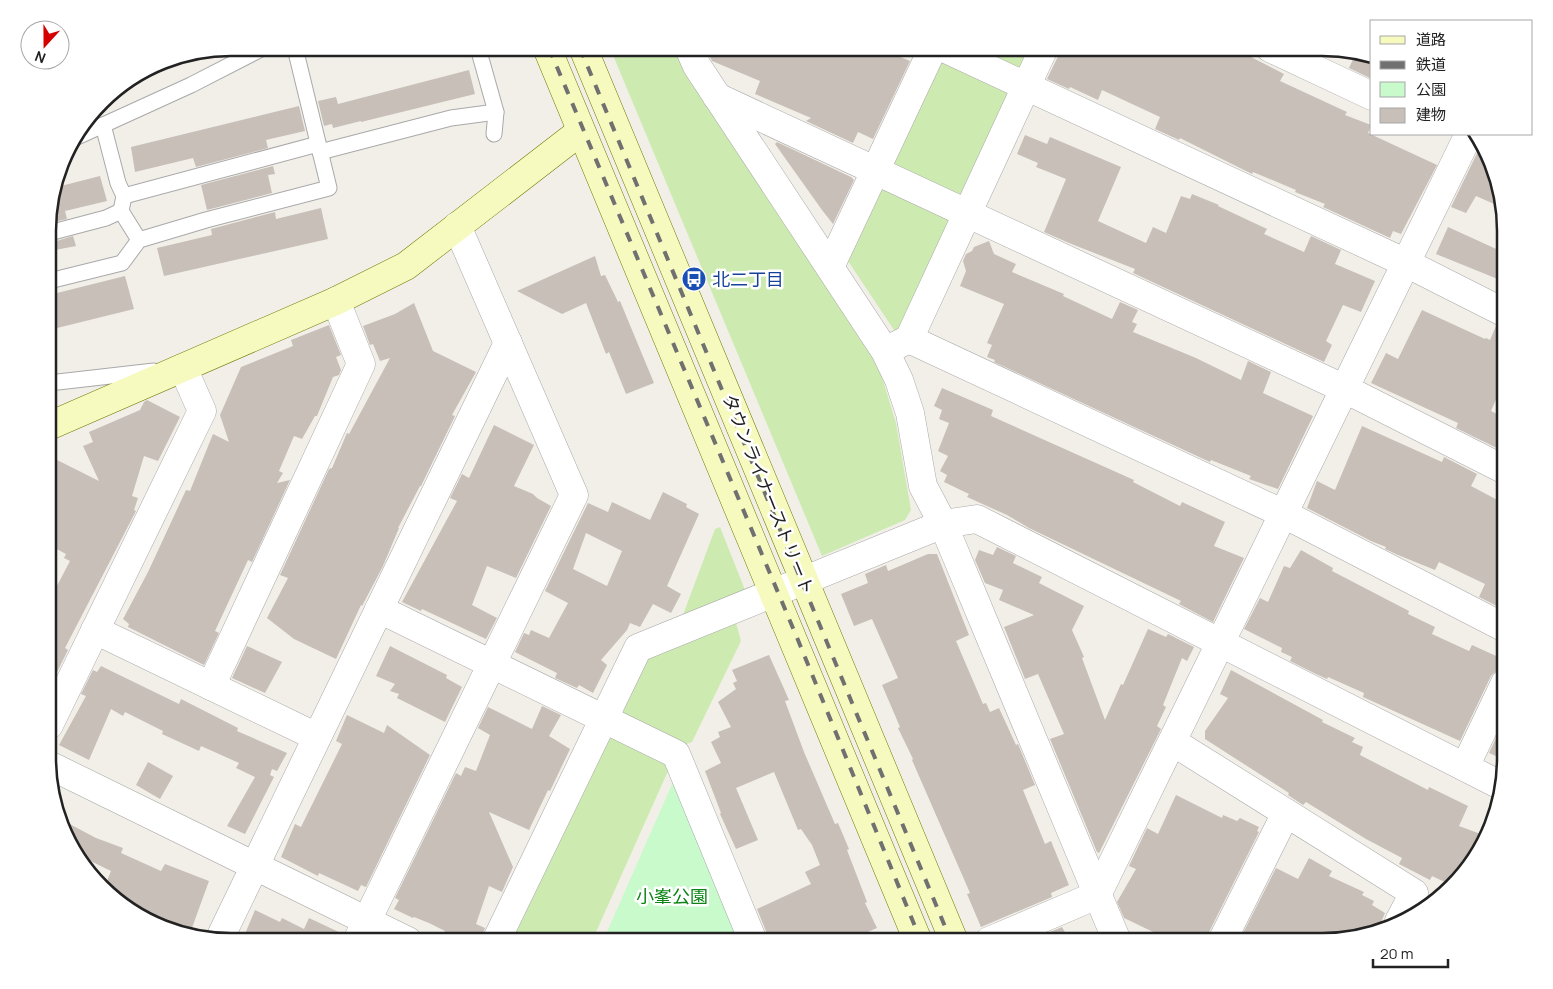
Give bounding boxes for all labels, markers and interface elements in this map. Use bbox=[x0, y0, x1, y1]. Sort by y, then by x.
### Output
north arrow bbox=[20, 20, 70, 70]
legend bbox=[1370, 20, 1533, 135]
text: 道路 bbox=[1416, 29, 1446, 50]
text: N bbox=[32, 47, 48, 68]
text: 鉄道 bbox=[1416, 54, 1446, 75]
text: 公園 bbox=[1416, 79, 1446, 100]
text: 建物 bbox=[1416, 104, 1446, 125]
bus stop icon: 北二丁目 bbox=[681, 266, 707, 292]
place label: 北二丁目 bbox=[712, 267, 784, 291]
street label: タウンライナーストリート bbox=[718, 390, 820, 598]
park label: 小峯公園 bbox=[636, 884, 708, 908]
scale bar bbox=[1373, 936, 1448, 968]
text: 20 m bbox=[1380, 943, 1413, 964]

